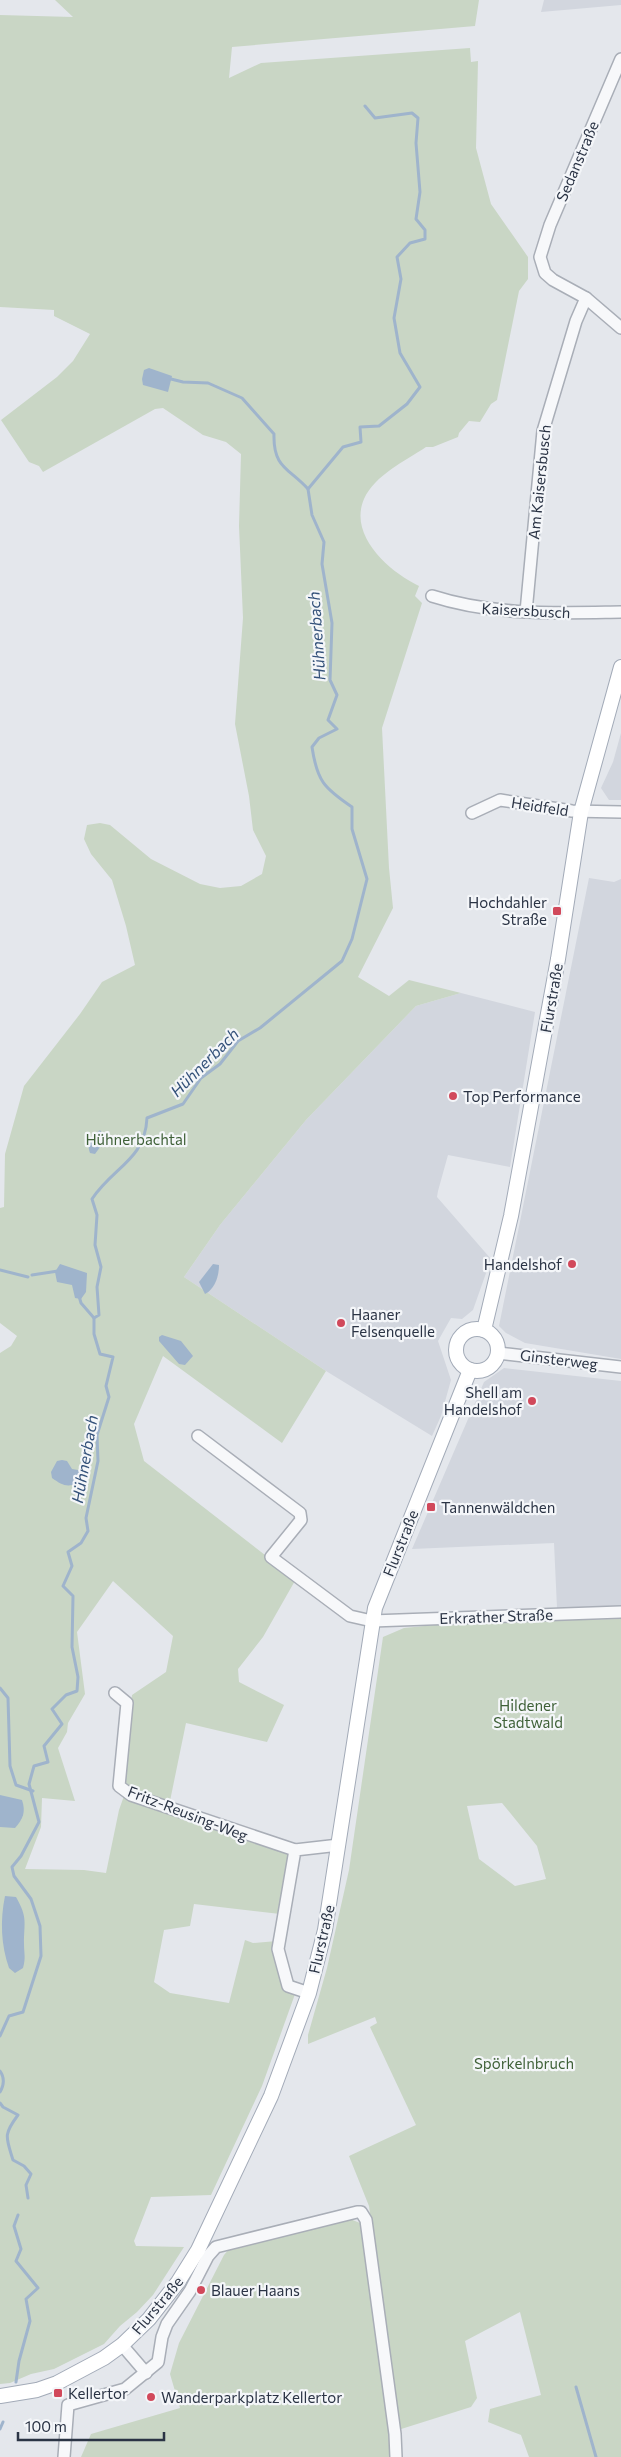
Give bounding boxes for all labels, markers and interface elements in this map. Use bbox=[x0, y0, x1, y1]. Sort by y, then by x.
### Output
street label: Sedanstraße bbox=[552, 118, 602, 204]
street label: Am Kaisersbusch bbox=[524, 424, 554, 540]
water label: Hühnerbach bbox=[303, 591, 329, 681]
street label: Kaisersbusch bbox=[481, 599, 571, 621]
street label: Heidfeld bbox=[510, 793, 570, 819]
place label: Hochdahler Straße bbox=[468, 893, 547, 928]
marker: Hochdahler Straße bbox=[551, 905, 563, 917]
street label: Flurstraße bbox=[536, 962, 566, 1034]
water label: Hühnerbach bbox=[166, 1024, 242, 1100]
place label: Top Performance bbox=[463, 1087, 581, 1105]
marker: Top Performance bbox=[447, 1090, 459, 1102]
park label: Hühnerbachtal bbox=[85, 1130, 187, 1148]
place label: Handelshof bbox=[484, 1255, 562, 1273]
marker: Handelshof bbox=[566, 1258, 578, 1270]
place label: Haaner Felsenquelle bbox=[351, 1305, 435, 1340]
marker: Haaner Felsenquelle bbox=[335, 1317, 347, 1329]
street label: Ginsterweg bbox=[519, 1345, 599, 1373]
place label: Shell am Handelshof bbox=[444, 1383, 522, 1418]
marker: Shell am Handelshof bbox=[526, 1395, 538, 1407]
water label: Hühnerbach bbox=[67, 1414, 101, 1504]
place label: Tannenwäldchen bbox=[441, 1498, 555, 1516]
marker: Tannenwäldchen bbox=[425, 1501, 437, 1513]
street label: Flurstraße bbox=[379, 1507, 422, 1579]
street label: Erkrather Straße bbox=[439, 1605, 553, 1627]
park label: Hildener Stadtwald bbox=[493, 1696, 563, 1731]
street label: Fritz-Reusing-Weg bbox=[126, 1782, 250, 1844]
street label: Flurstraße bbox=[304, 1903, 338, 1975]
park label: Spörkelnbruch bbox=[474, 2054, 574, 2072]
street label: Flurstraße bbox=[128, 2272, 186, 2338]
place label: Blauer Haans bbox=[211, 2281, 300, 2299]
marker: Blauer Haans bbox=[195, 2284, 207, 2296]
place label: Kellertor bbox=[68, 2384, 128, 2402]
marker: Kellertor bbox=[52, 2387, 64, 2399]
place label: Wanderparkplatz Kellertor bbox=[161, 2388, 342, 2406]
marker: Wanderparkplatz Kellertor bbox=[145, 2391, 157, 2403]
scale bar bbox=[18, 2410, 164, 2442]
text: 100 m bbox=[25, 2417, 67, 2435]

